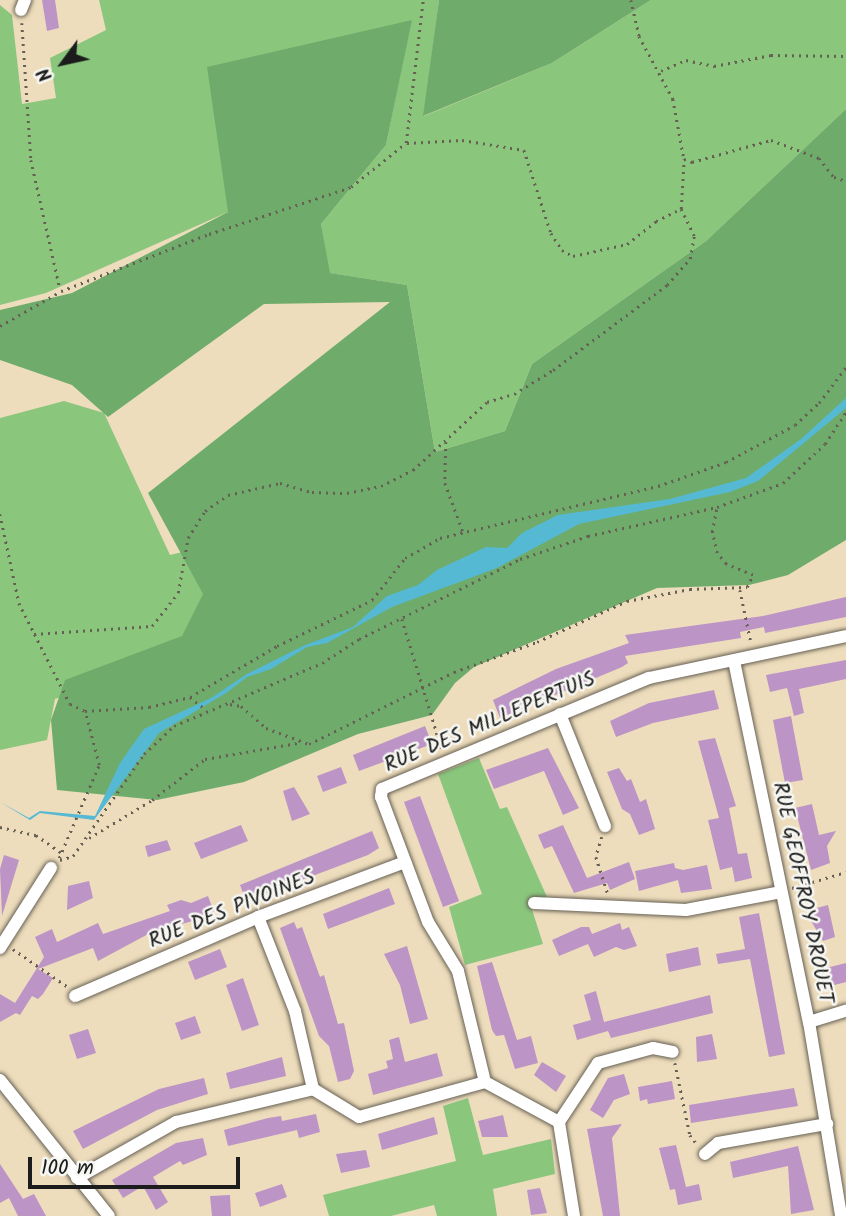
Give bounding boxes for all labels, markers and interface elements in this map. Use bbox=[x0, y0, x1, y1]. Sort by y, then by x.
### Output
north arrow bbox=[28, 28, 98, 98]
text: N bbox=[30, 61, 61, 88]
street label: RUE DES MILLEPERTUIS bbox=[381, 667, 599, 779]
street label: RUE GEOFFROY DROUET bbox=[766, 780, 838, 1006]
street label: RUE DES PIVOINES bbox=[145, 865, 319, 955]
scale bar bbox=[32, 1142, 243, 1186]
text: 100 m bbox=[41, 1152, 94, 1185]

